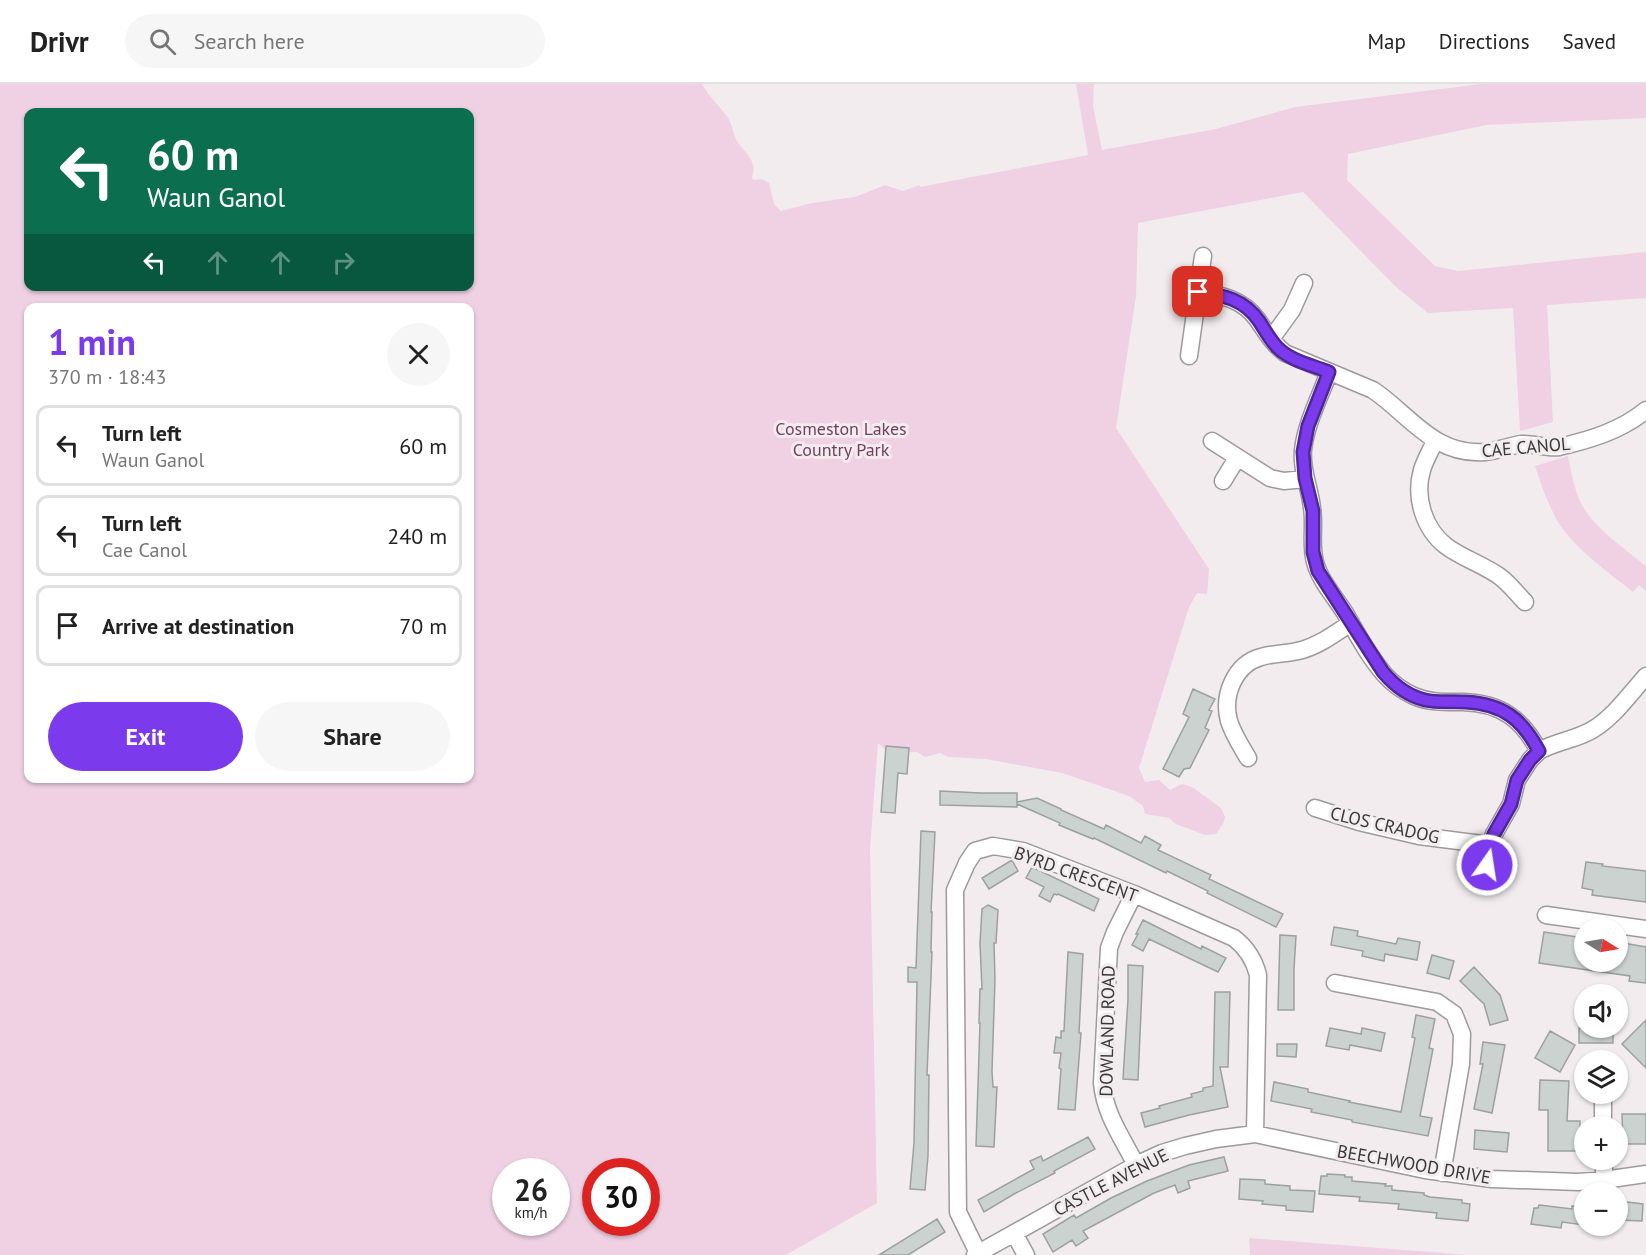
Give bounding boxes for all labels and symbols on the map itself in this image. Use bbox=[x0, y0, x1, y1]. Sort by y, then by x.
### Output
pin bbox=[1172, 266, 1223, 317]
park label: Cosmeston Lakes Country Park bbox=[775, 417, 907, 461]
street label: CAE CANOL bbox=[1481, 432, 1571, 462]
street label: CLOS CRADOG bbox=[1328, 801, 1442, 849]
position arrow bbox=[1455, 833, 1519, 897]
street label: BYRD CRESCENT bbox=[1011, 841, 1141, 907]
north arrow bbox=[1574, 918, 1628, 972]
street label: DOWLAND ROAD bbox=[1094, 965, 1120, 1097]
street label: BEECHWOOD DRIVE bbox=[1335, 1139, 1493, 1189]
street label: CASTLE AVENUE bbox=[1050, 1143, 1172, 1221]
speed limit sign: 30 bbox=[582, 1158, 660, 1236]

